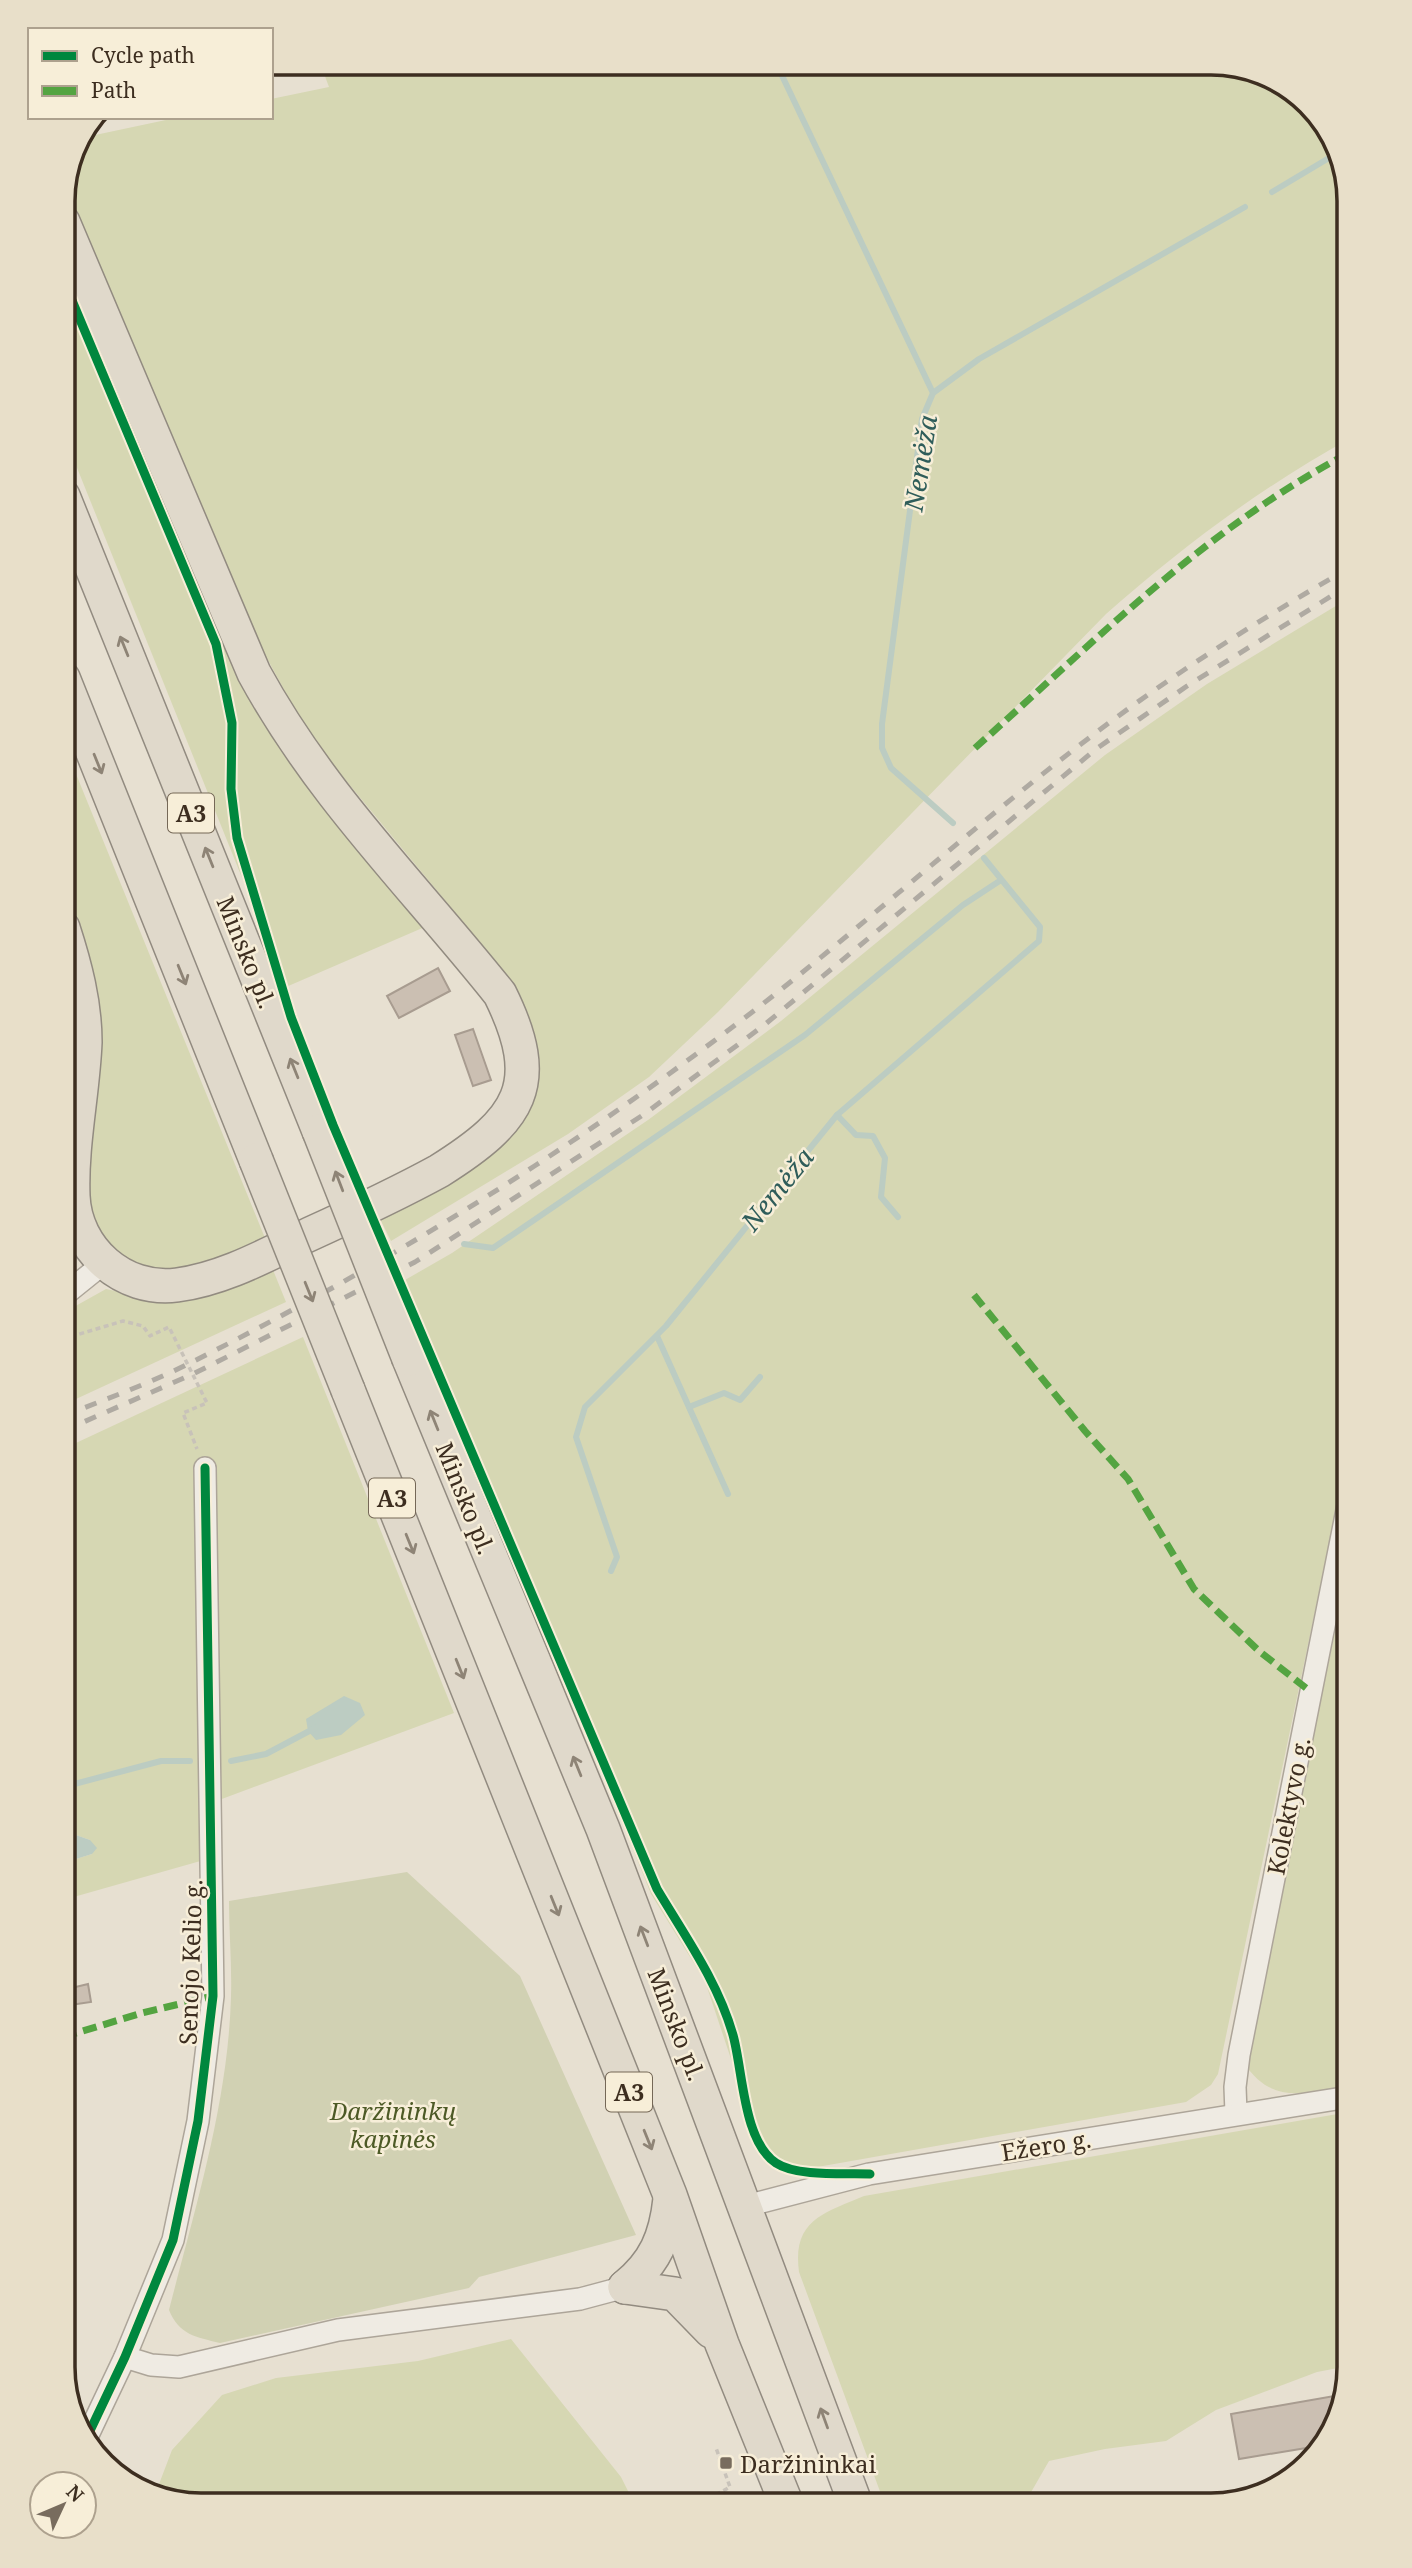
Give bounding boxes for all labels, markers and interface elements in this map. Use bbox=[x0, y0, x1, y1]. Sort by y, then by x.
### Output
legend bbox=[28, 28, 273, 119]
text: Cycle path bbox=[91, 41, 195, 69]
text: Path bbox=[91, 76, 136, 104]
water label: Nemėža bbox=[894, 412, 945, 515]
one-way arrow bbox=[116, 635, 129, 657]
one-way arrow bbox=[92, 753, 105, 774]
road number: A3 bbox=[168, 793, 214, 832]
one-way arrow bbox=[201, 846, 214, 868]
street label: Minsko pl. bbox=[210, 891, 284, 1013]
one-way arrow bbox=[177, 964, 190, 986]
one-way arrow bbox=[286, 1057, 299, 1079]
water label: Nemėža bbox=[732, 1140, 822, 1239]
one-way arrow bbox=[331, 1171, 344, 1193]
one-way arrow bbox=[303, 1280, 316, 1302]
one-way arrow bbox=[427, 1410, 440, 1432]
street label: Minsko pl. bbox=[429, 1437, 503, 1559]
road number: A3 bbox=[369, 1478, 415, 1518]
one-way arrow bbox=[405, 1533, 418, 1555]
one-way arrow bbox=[455, 1658, 468, 1680]
street label: Kolektyvo g. bbox=[1259, 1734, 1317, 1878]
one-way arrow bbox=[570, 1756, 583, 1778]
street label: Senojo Kelio g. bbox=[171, 1879, 209, 2045]
one-way arrow bbox=[549, 1894, 562, 1916]
one-way arrow bbox=[637, 1926, 649, 1947]
street label: Minsko pl. bbox=[640, 1963, 714, 2085]
road number: A3 bbox=[606, 2072, 652, 2112]
park label: Daržininkų kapinės bbox=[329, 2094, 456, 2155]
street label: Ežero g. bbox=[999, 2122, 1093, 2168]
one-way arrow bbox=[642, 2128, 655, 2150]
one-way arrow bbox=[817, 2407, 830, 2429]
place label: Daržininkai bbox=[740, 2447, 876, 2480]
marker: Daržininkai bbox=[718, 2455, 734, 2471]
north arrow bbox=[28, 2470, 98, 2540]
text: N bbox=[61, 2479, 90, 2508]

